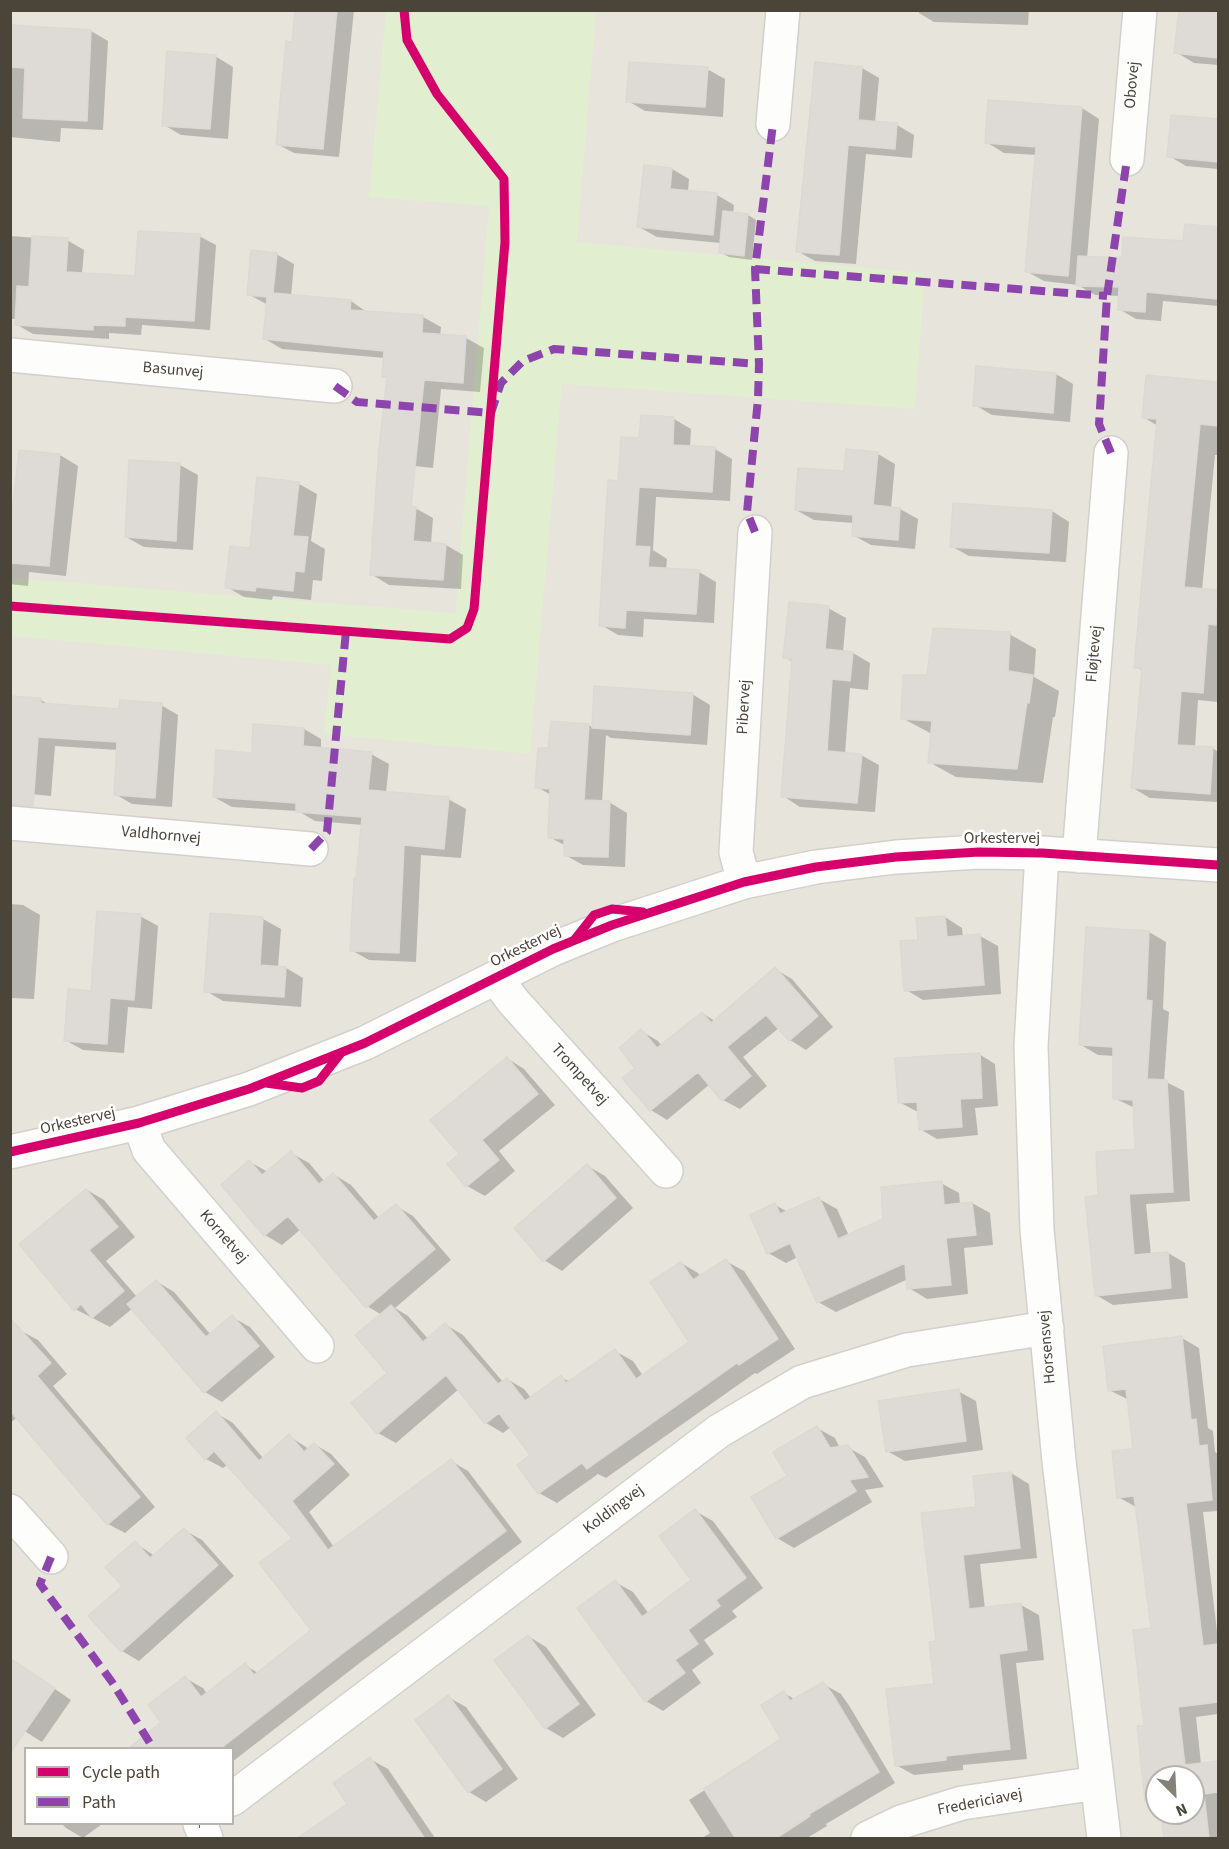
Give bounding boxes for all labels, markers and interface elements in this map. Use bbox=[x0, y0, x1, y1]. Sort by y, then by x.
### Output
street label: Obovej bbox=[1121, 61, 1145, 109]
street label: Basunvej bbox=[142, 359, 204, 383]
street label: Fløjtevej bbox=[1083, 625, 1107, 683]
street label: Pibervej bbox=[734, 679, 756, 735]
street label: Valdhornvej bbox=[120, 823, 202, 849]
street label: Orkestervej bbox=[964, 829, 1040, 849]
street label: Orkestervej bbox=[487, 922, 565, 972]
street label: Trompetvej bbox=[546, 1040, 612, 1110]
street label: Orkestervej bbox=[39, 1104, 117, 1140]
street label: Kornetvej bbox=[195, 1206, 251, 1268]
street label: Horsensvej bbox=[1035, 1309, 1061, 1385]
street label: Koldingvej bbox=[580, 1481, 648, 1539]
legend bbox=[24, 1747, 234, 1825]
text: Cycle path bbox=[82, 1760, 160, 1785]
north arrow bbox=[1145, 1765, 1205, 1825]
street label: Fredericiavej bbox=[936, 1785, 1024, 1821]
text: Path bbox=[82, 1790, 116, 1815]
text: N bbox=[1172, 1797, 1191, 1822]

